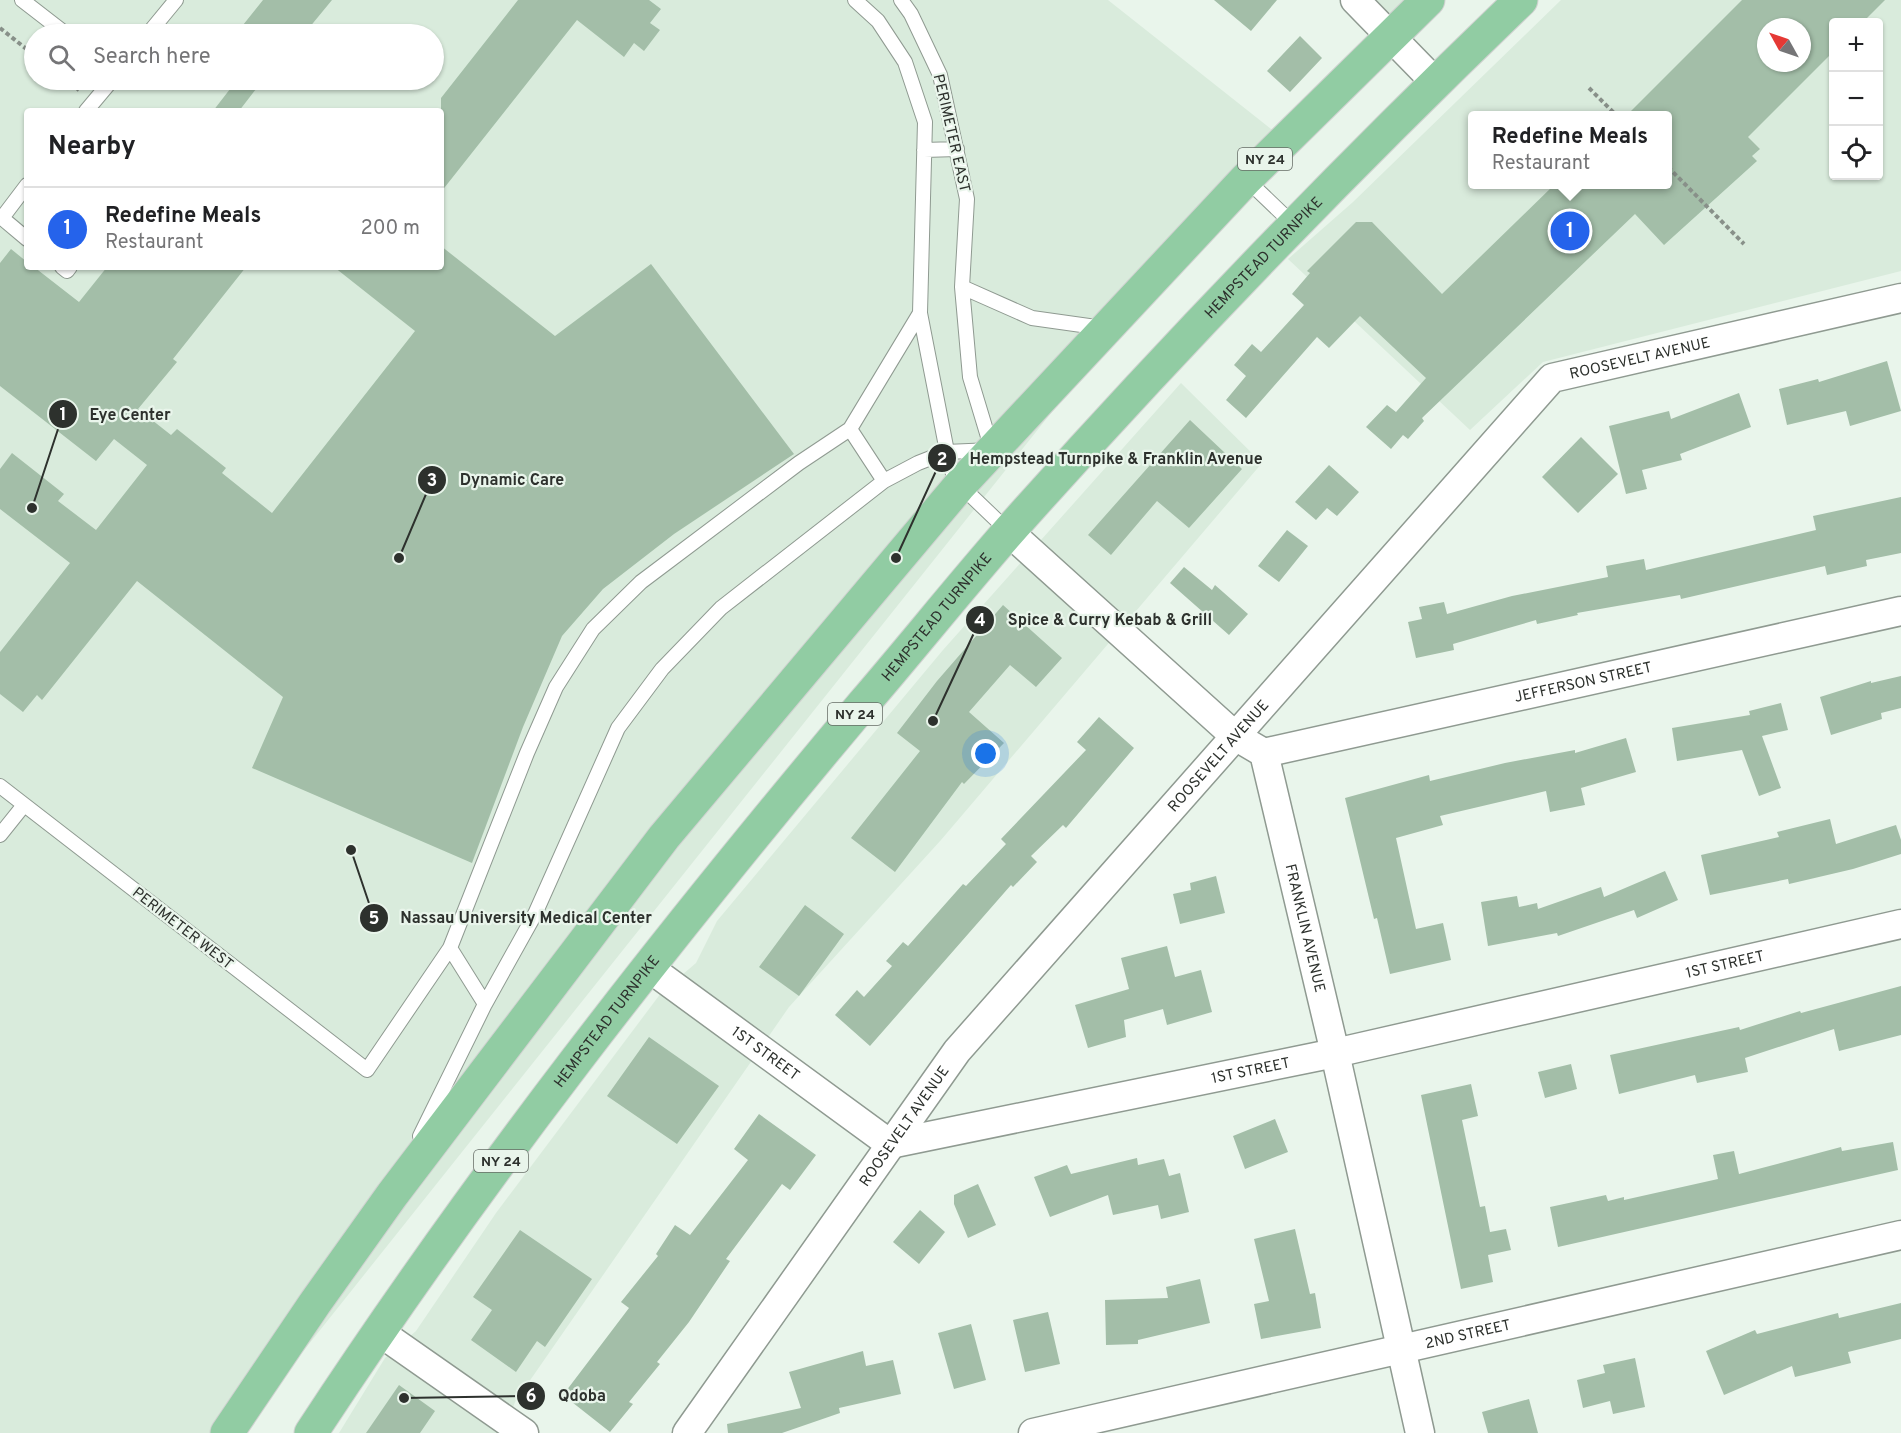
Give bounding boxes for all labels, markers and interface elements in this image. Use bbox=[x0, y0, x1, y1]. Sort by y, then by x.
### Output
north arrow bbox=[1757, 18, 1811, 72]
map controls bbox=[1829, 18, 1883, 180]
button: + bbox=[1829, 18, 1883, 72]
search box bbox=[24, 24, 444, 90]
icon: search bbox=[45, 41, 78, 74]
text: Search here bbox=[93, 44, 211, 71]
street label: PERIMETER EAST bbox=[928, 72, 973, 194]
button: − bbox=[1829, 72, 1883, 126]
popup bbox=[1468, 111, 1672, 189]
text: Redefine Meals bbox=[1492, 124, 1648, 151]
button: locate bbox=[1829, 126, 1883, 180]
text: Nearby bbox=[48, 131, 136, 164]
road number: NY 24 bbox=[1238, 148, 1292, 170]
text: Restaurant bbox=[1492, 151, 1590, 177]
street label: HEMPSTEAD TURNPIKE bbox=[1201, 193, 1328, 323]
text: Redefine Meals bbox=[105, 203, 261, 230]
pin: 1 bbox=[1550, 208, 1590, 254]
text: 1 bbox=[64, 216, 72, 242]
text: 200 m bbox=[361, 216, 420, 242]
text: Restaurant bbox=[105, 230, 204, 256]
street label: ROOSEVELT AVENUE bbox=[1568, 334, 1712, 385]
callout: Eye Center bbox=[48, 397, 183, 431]
text: 1 bbox=[59, 404, 67, 427]
text: Eye Center bbox=[89, 406, 171, 426]
callout: Hempstead Turnpike & Franklin Avenue bbox=[927, 441, 1275, 475]
text: 2 bbox=[936, 449, 948, 472]
text: Hempstead Turnpike & Franklin Avenue bbox=[969, 450, 1263, 470]
callout: Dynamic Care bbox=[417, 463, 576, 497]
text: 3 bbox=[427, 470, 437, 493]
text: Dynamic Care bbox=[460, 471, 564, 491]
street label: HEMPSTEAD TURNPIKE bbox=[878, 549, 997, 686]
callout: Spice & Curry Kebab & Grill bbox=[965, 603, 1224, 637]
text: 4 bbox=[974, 610, 986, 633]
text: Spice & Curry Kebab & Grill bbox=[1008, 611, 1212, 631]
street label: JEFFERSON STREET bbox=[1513, 659, 1654, 708]
street label: ROOSEVELT AVENUE bbox=[1165, 697, 1274, 817]
road number: NY 24 bbox=[828, 703, 882, 725]
your location bbox=[971, 739, 1000, 768]
street label: FRANKLIN AVENUE bbox=[1280, 862, 1328, 995]
street label: PERIMETER WEST bbox=[128, 884, 236, 975]
callout: Nassau University Medical Center bbox=[359, 901, 664, 935]
text: 5 bbox=[369, 908, 380, 931]
text: Nassau University Medical Center bbox=[400, 909, 652, 929]
street label: 1ST STREET bbox=[1684, 947, 1766, 984]
street label: HEMPSTEAD TURNPIKE bbox=[551, 952, 665, 1092]
street label: 1ST STREET bbox=[727, 1023, 803, 1086]
street label: 1ST STREET bbox=[1210, 1054, 1292, 1089]
street label: ROOSEVELT AVENUE bbox=[856, 1063, 954, 1191]
road number: NY 24 bbox=[474, 1150, 528, 1172]
street label: 2ND STREET bbox=[1423, 1316, 1513, 1354]
callout: Qdoba bbox=[516, 1379, 618, 1413]
text: 6 bbox=[525, 1386, 537, 1409]
text: Qdoba bbox=[558, 1387, 606, 1407]

